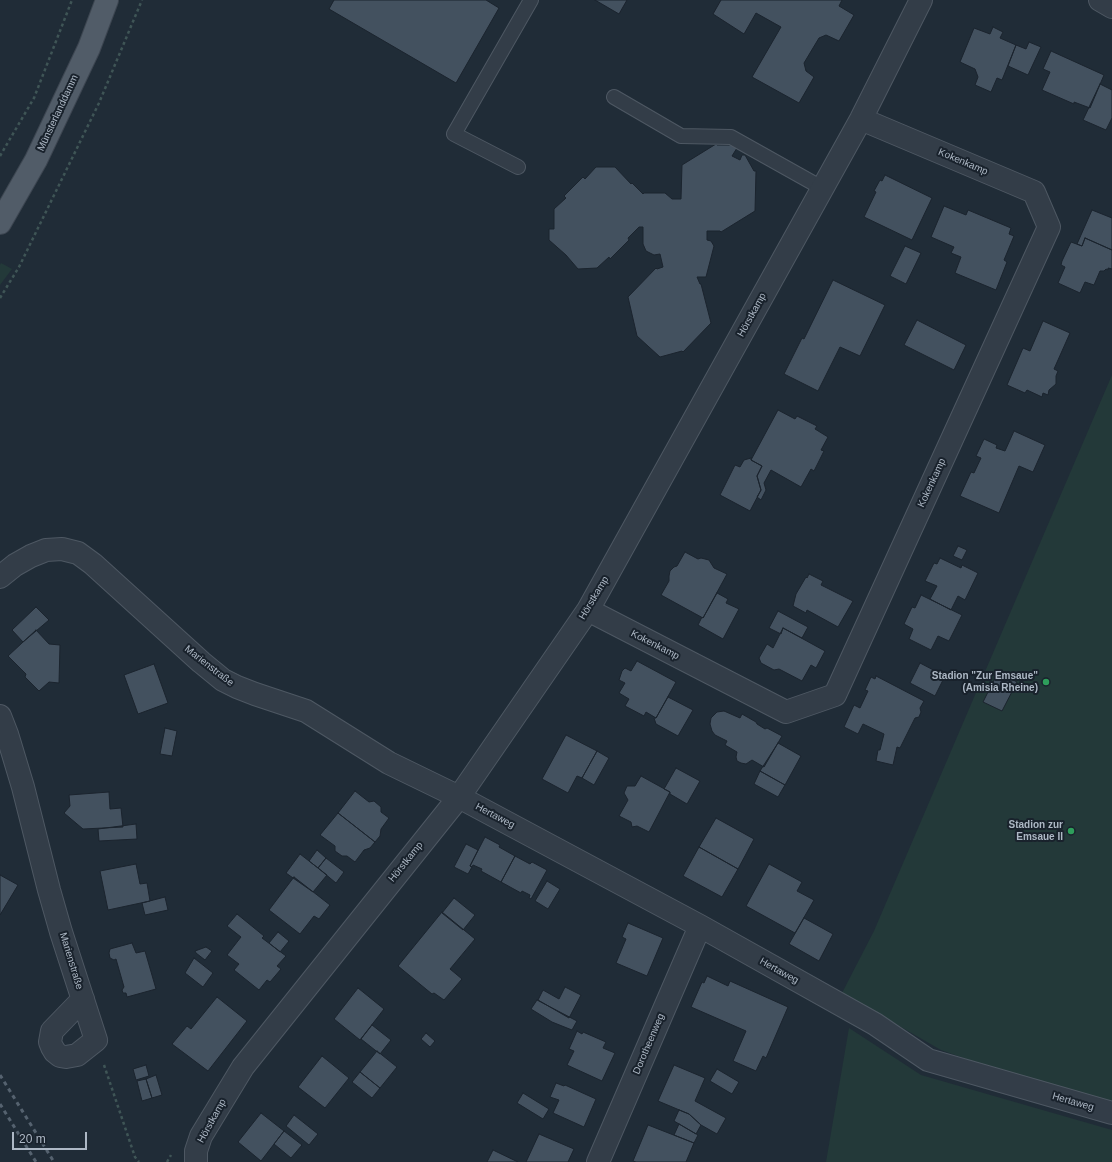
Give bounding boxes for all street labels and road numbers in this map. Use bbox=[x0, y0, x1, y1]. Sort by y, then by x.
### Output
street label: Münsterlanddamm bbox=[35, 73, 81, 153]
street label: Kokenkamp bbox=[936, 146, 990, 178]
street label: Hörstkamp bbox=[735, 291, 769, 339]
street label: Kokenkamp bbox=[915, 457, 949, 509]
street label: Hörstkamp bbox=[576, 574, 612, 622]
street label: Kokenkamp bbox=[629, 628, 681, 662]
street label: Marienstraße bbox=[182, 643, 236, 689]
street label: Hertaweg bbox=[473, 801, 517, 831]
street label: Hörstkamp bbox=[386, 839, 426, 885]
street label: Marienstraße bbox=[57, 931, 85, 991]
street label: Hertaweg bbox=[757, 955, 801, 987]
street label: Dorotheenweg bbox=[631, 1012, 667, 1076]
street label: Hertaweg bbox=[1051, 1090, 1095, 1114]
street label: Hörstkamp bbox=[195, 1097, 229, 1145]

